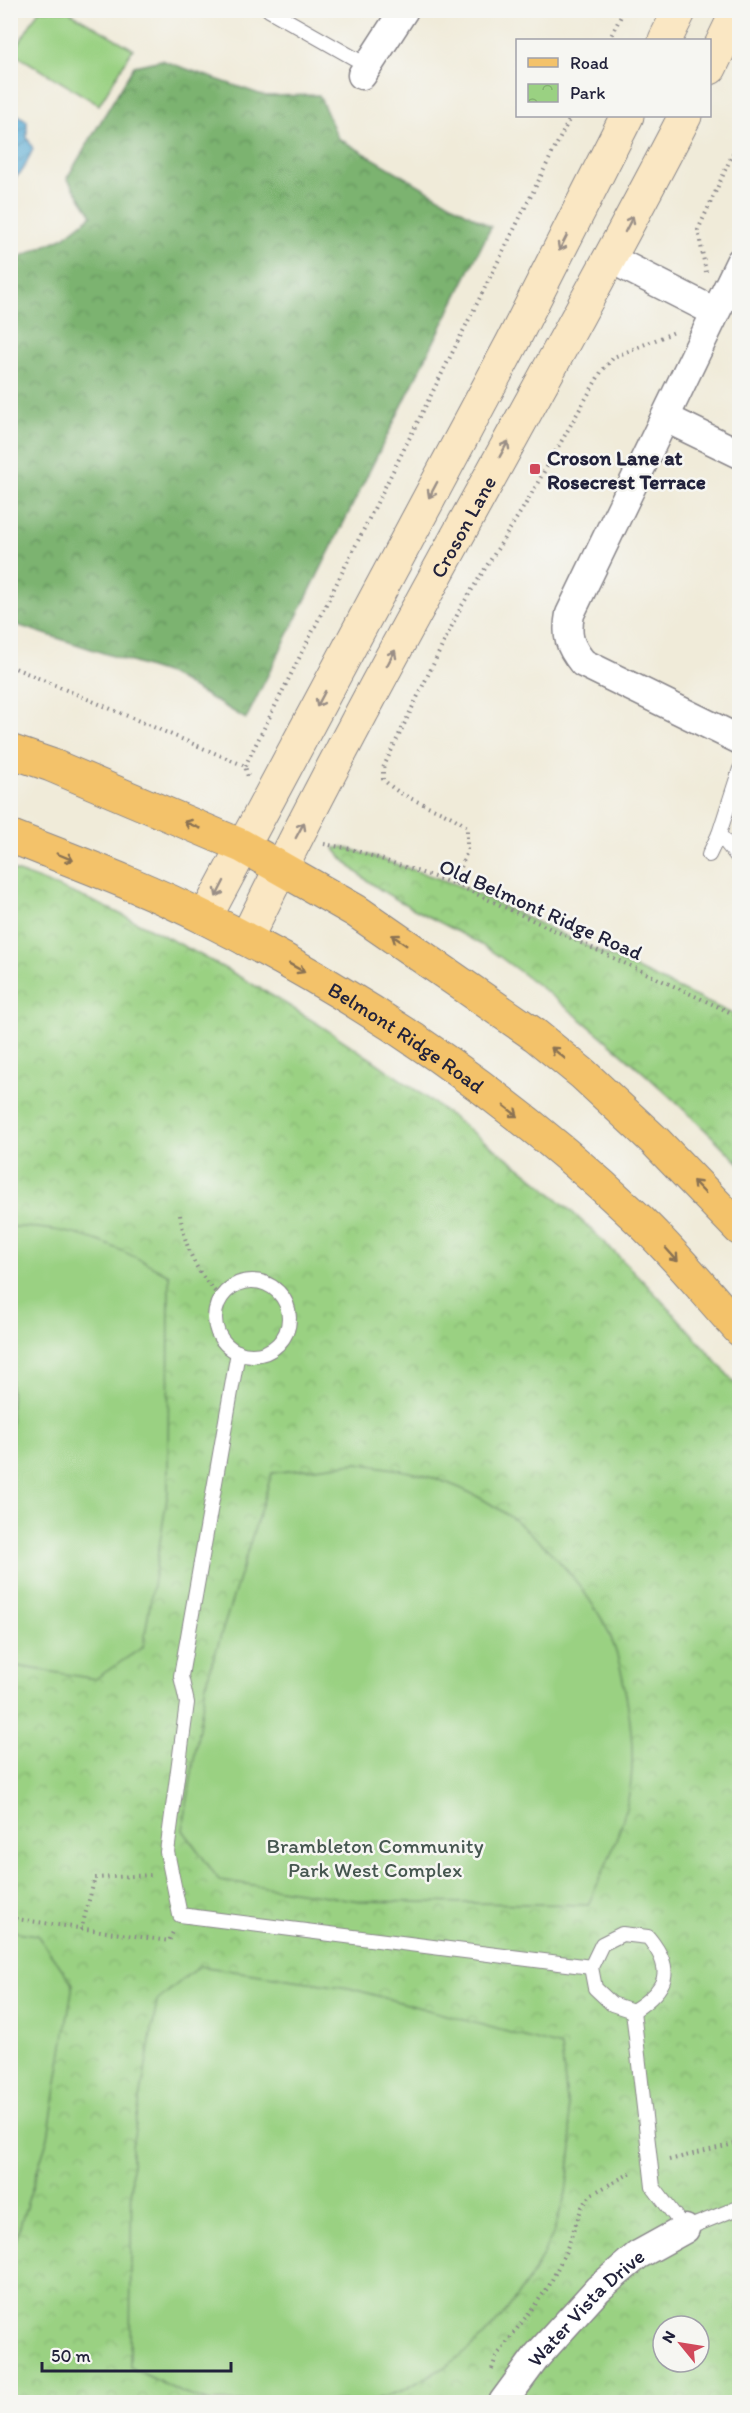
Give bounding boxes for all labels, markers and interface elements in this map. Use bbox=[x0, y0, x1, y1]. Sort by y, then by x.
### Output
legend bbox=[516, 39, 711, 117]
text: Road bbox=[570, 52, 609, 74]
text: Park bbox=[570, 82, 605, 104]
one-way arrow bbox=[624, 215, 635, 233]
one-way arrow bbox=[556, 233, 568, 251]
one-way arrow bbox=[499, 441, 510, 459]
place label: Croson Lane at Rosecrest Terrace bbox=[547, 445, 706, 494]
marker: Croson Lane at Rosecrest Terrace bbox=[528, 462, 542, 476]
street label: Croson Lane bbox=[425, 471, 501, 582]
one-way arrow bbox=[427, 480, 438, 498]
one-way arrow bbox=[386, 649, 397, 667]
one-way arrow bbox=[315, 689, 326, 707]
one-way arrow bbox=[184, 819, 202, 830]
one-way arrow bbox=[295, 822, 306, 840]
one-way arrow bbox=[56, 853, 74, 864]
street label: Old Belmont Ridge Road bbox=[436, 853, 647, 965]
one-way arrow bbox=[213, 880, 225, 898]
one-way arrow bbox=[391, 934, 407, 946]
one-way arrow bbox=[288, 962, 305, 974]
street label: Belmont Ridge Road bbox=[324, 976, 490, 1098]
one-way arrow bbox=[551, 1046, 566, 1060]
one-way arrow bbox=[503, 1105, 519, 1118]
one-way arrow bbox=[692, 1180, 706, 1195]
one-way arrow bbox=[665, 1247, 679, 1262]
park label: Brambleton Community Park West Complex bbox=[266, 1833, 484, 1882]
street label: Water Vista Drive bbox=[521, 2243, 649, 2371]
north arrow bbox=[651, 2314, 711, 2374]
text: N bbox=[658, 2327, 679, 2346]
scale bar bbox=[42, 2335, 231, 2373]
text: 50 m bbox=[51, 2345, 91, 2367]

